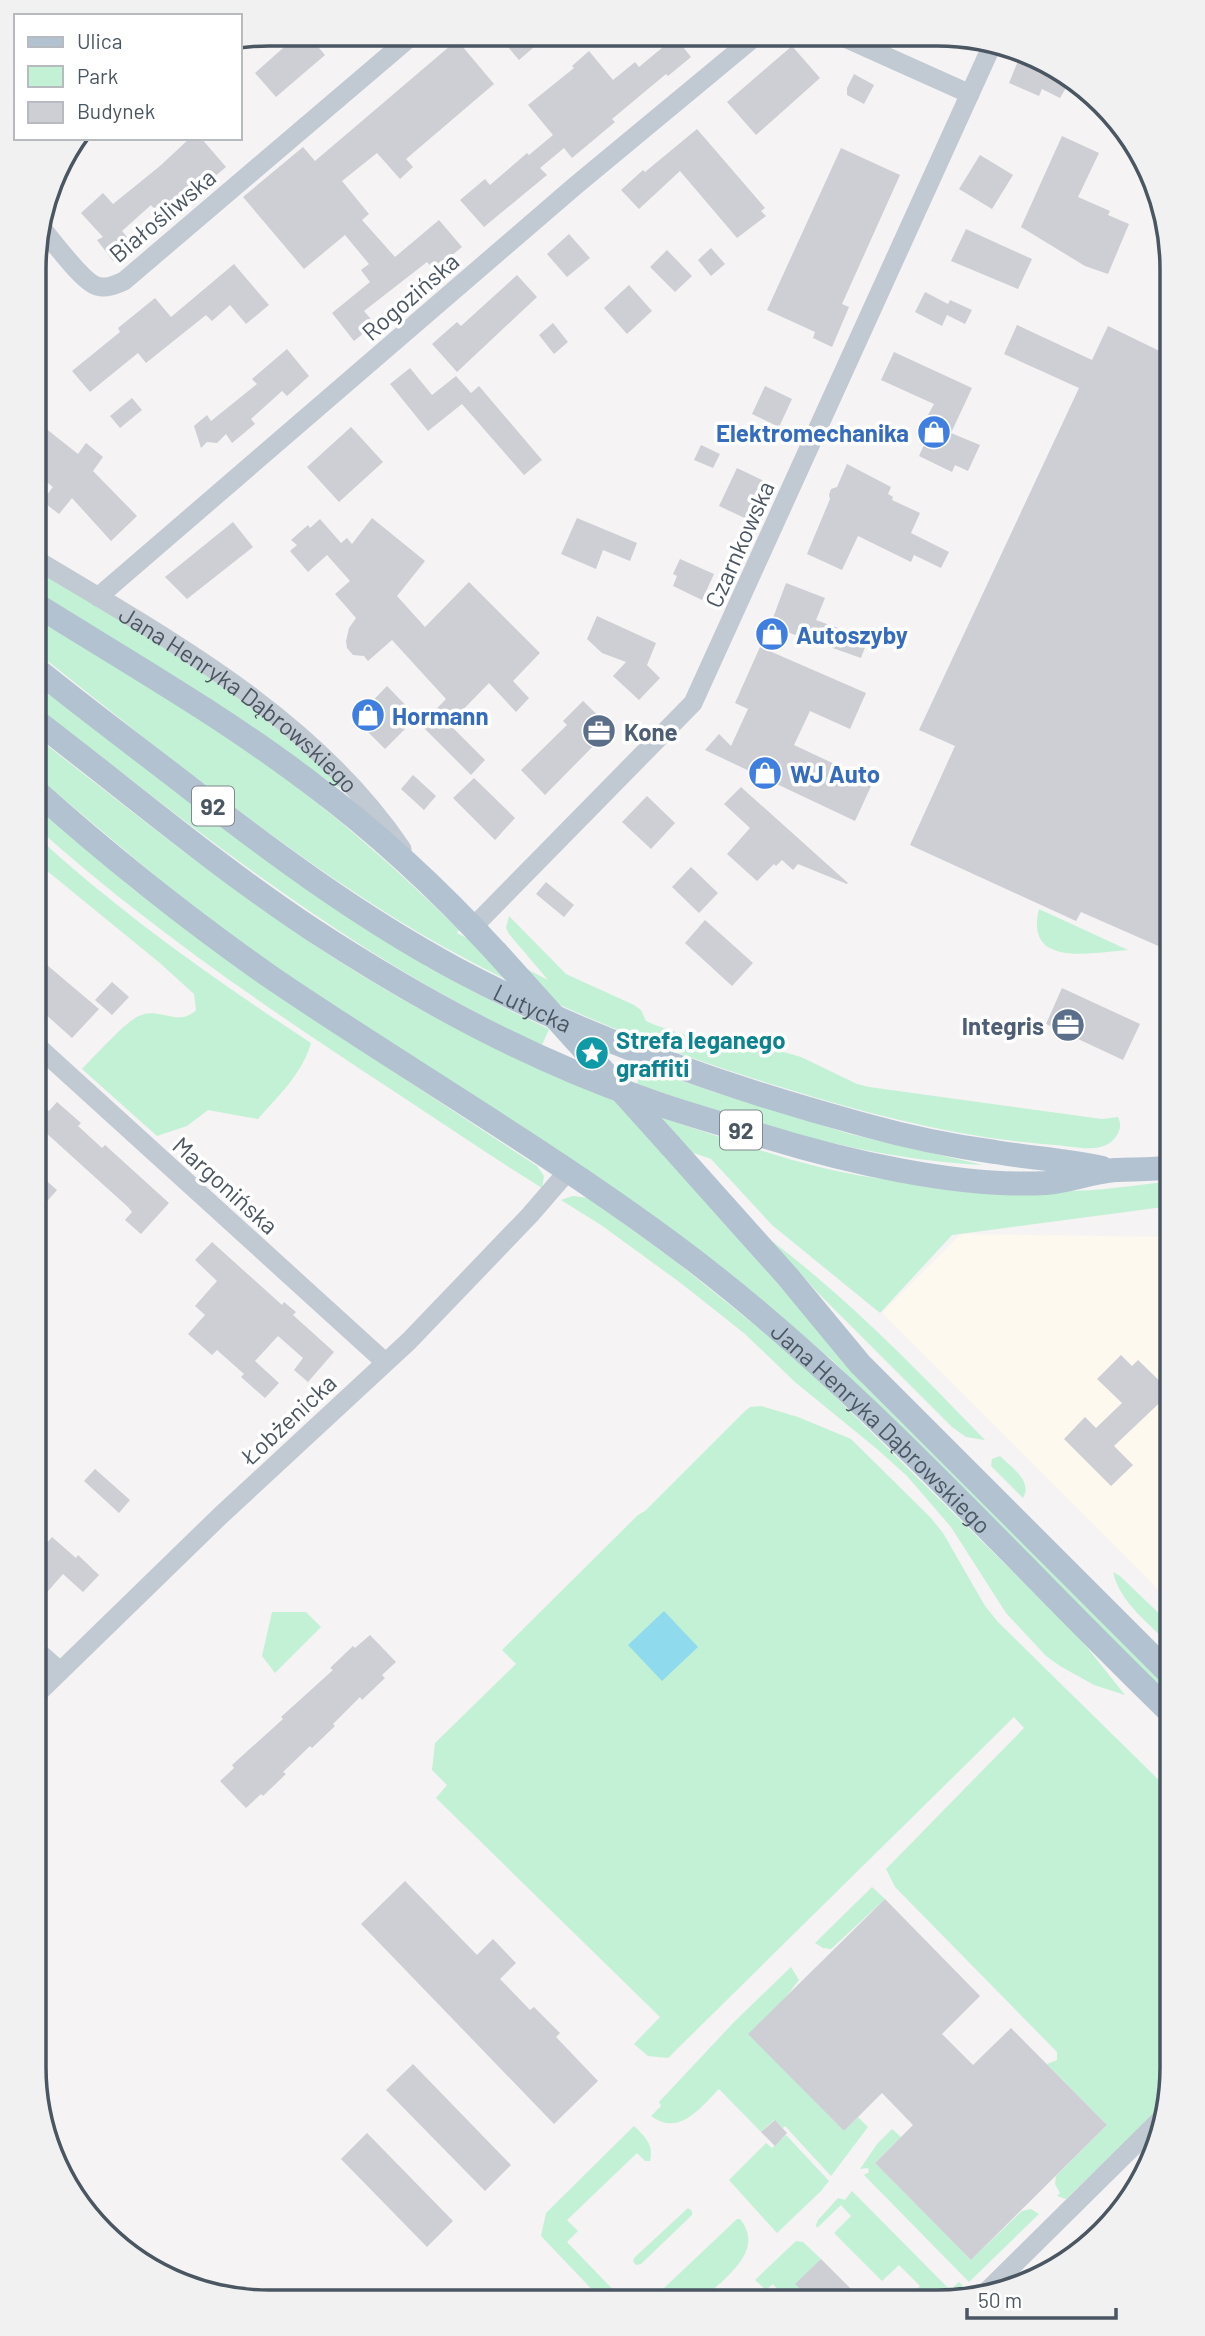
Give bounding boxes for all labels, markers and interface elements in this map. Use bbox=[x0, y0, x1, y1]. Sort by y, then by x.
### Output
legend bbox=[14, 14, 242, 140]
text: Ulica bbox=[77, 28, 122, 53]
text: Park bbox=[77, 63, 118, 88]
text: Budynek bbox=[77, 98, 155, 123]
street label: Białośliwska bbox=[103, 162, 221, 268]
street label: Rogozińska bbox=[356, 246, 464, 346]
shop icon: Elektromechanika bbox=[915, 413, 953, 451]
place label: Elektromechanika bbox=[716, 418, 909, 447]
street label: Czarnkowska bbox=[698, 476, 780, 612]
street label: Jana Henryka Dąbrowskiego bbox=[114, 599, 365, 798]
shop icon: Autoszyby bbox=[753, 615, 791, 653]
place label: Autoszyby bbox=[796, 620, 908, 649]
shop icon: Hormann bbox=[349, 696, 387, 734]
place label: Hormann bbox=[392, 701, 489, 730]
office icon: Kone bbox=[580, 712, 618, 750]
place label: Kone bbox=[624, 717, 678, 746]
shop icon: WJ Auto bbox=[746, 754, 784, 792]
place label: WJ Auto bbox=[790, 759, 880, 788]
road number: 92 bbox=[192, 786, 234, 826]
street label: Lutycka bbox=[489, 976, 576, 1037]
office icon: Integris bbox=[1049, 1006, 1087, 1044]
place label: Integris bbox=[962, 1011, 1044, 1040]
place label: Strefa leganego graffiti bbox=[616, 1025, 786, 1082]
place icon: Strefa leganego graffiti bbox=[573, 1034, 611, 1072]
road number: 92 bbox=[720, 1110, 762, 1149]
street label: Margonińska bbox=[167, 1130, 285, 1240]
street label: Jana Henryka Dąbrowskiego bbox=[766, 1316, 998, 1539]
street label: Łobżenicka bbox=[234, 1368, 342, 1471]
scale bar bbox=[967, 2276, 1116, 2320]
text: 50 m bbox=[978, 2287, 1022, 2312]

